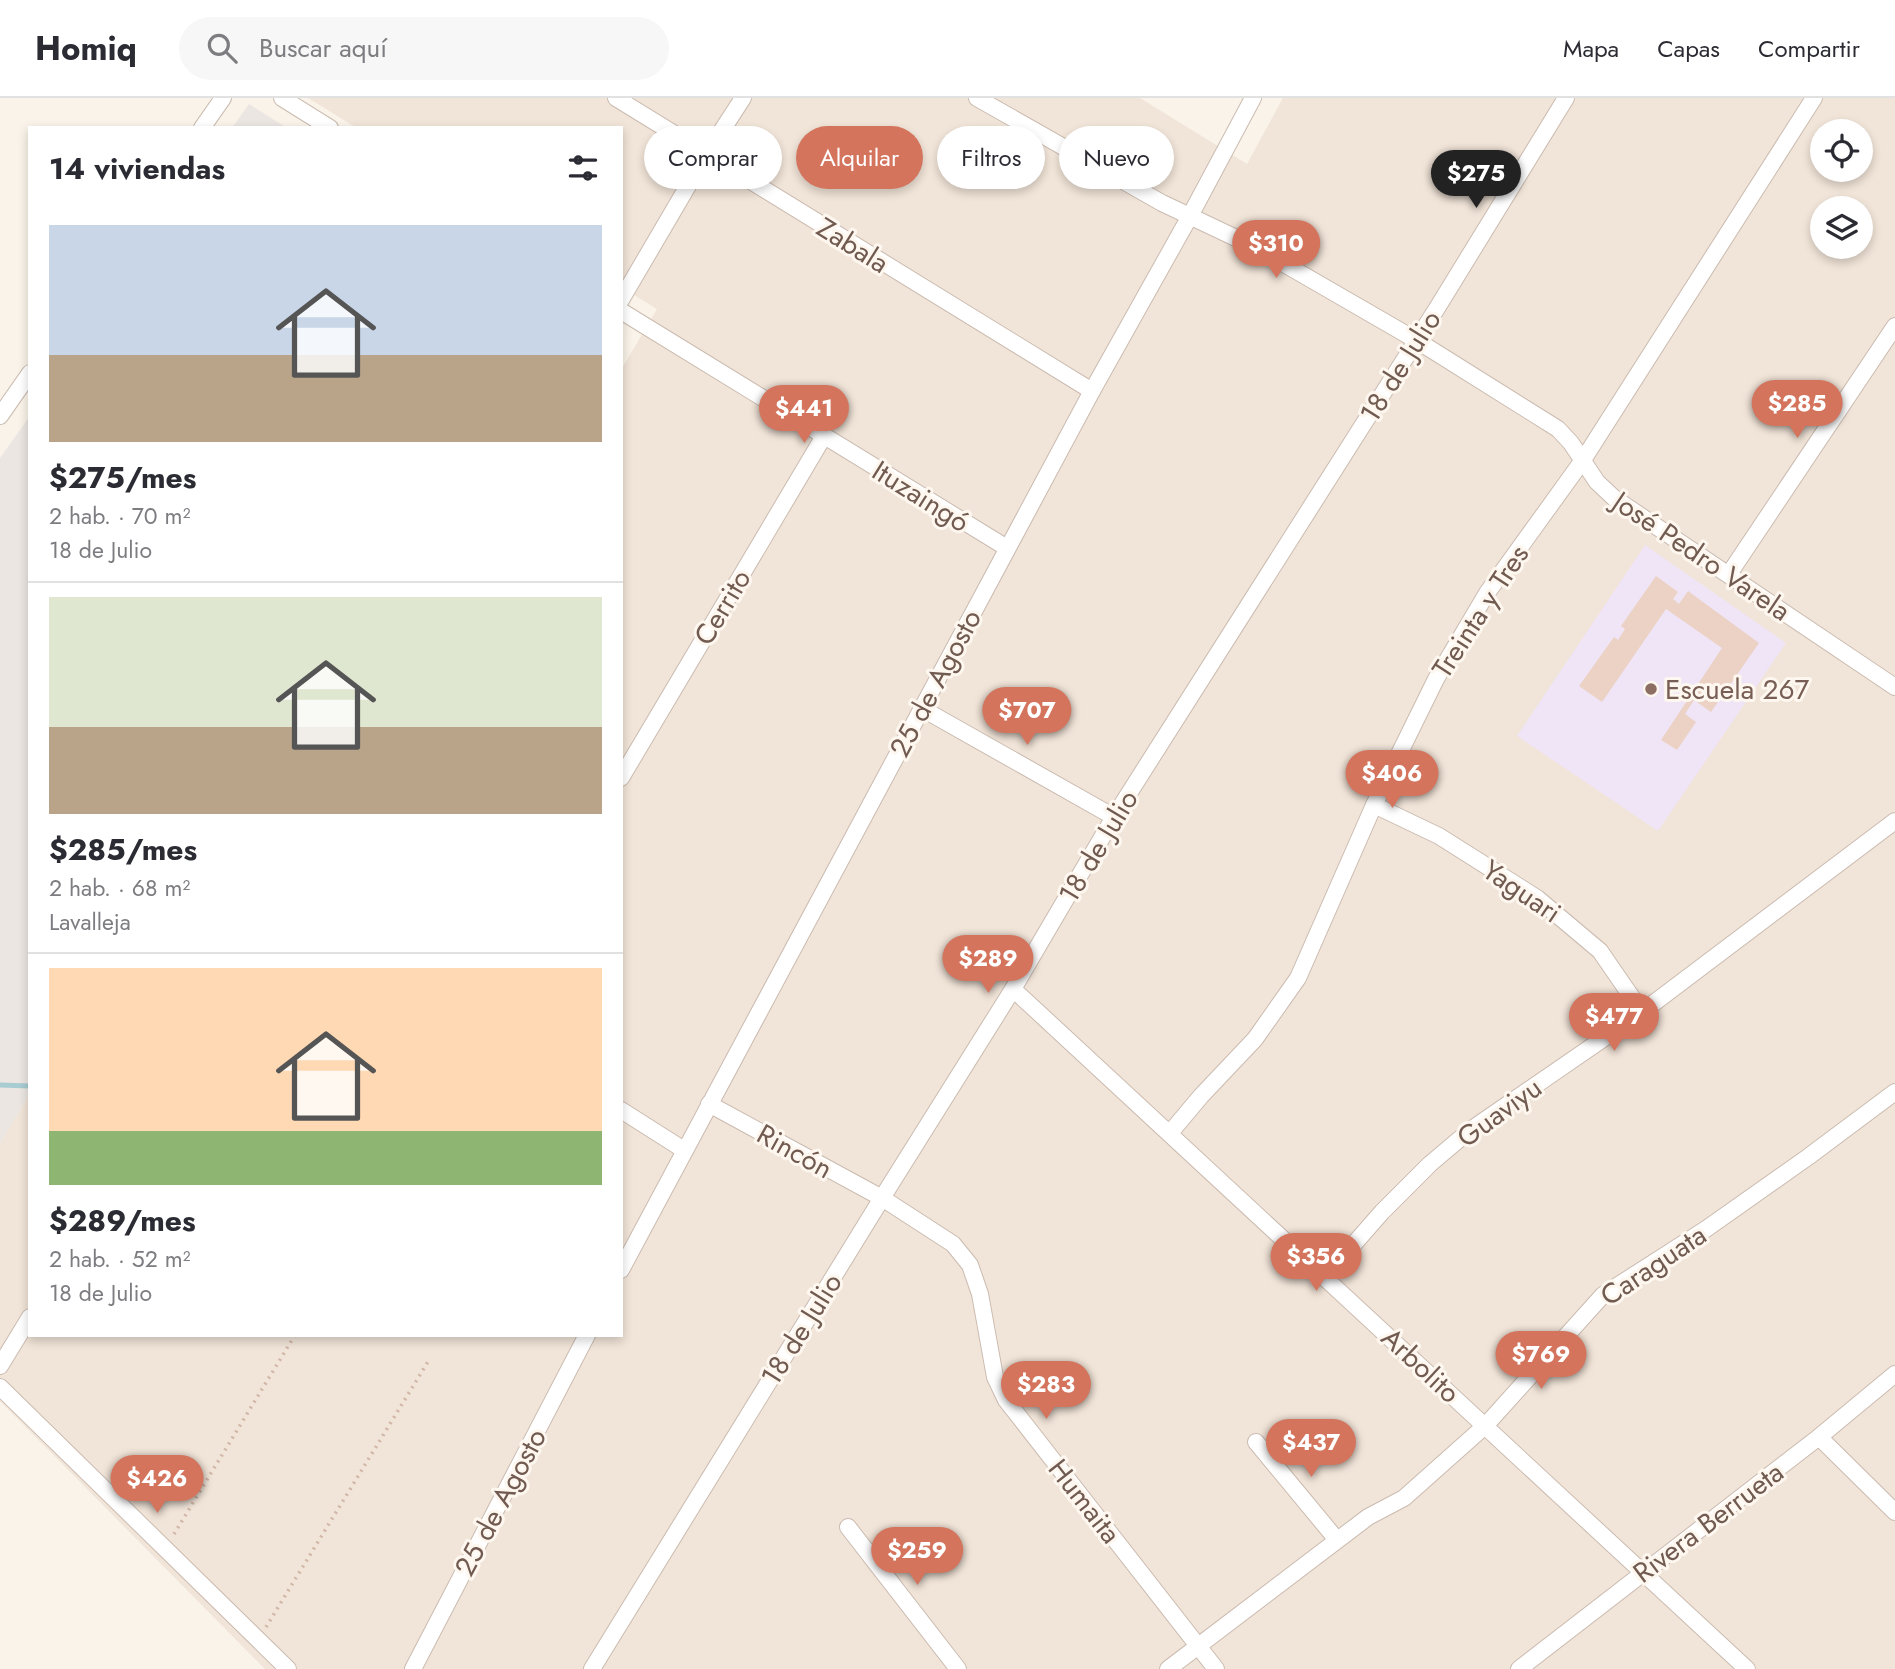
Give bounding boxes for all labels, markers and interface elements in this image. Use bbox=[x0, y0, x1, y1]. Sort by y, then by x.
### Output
search box bbox=[179, 17, 669, 80]
text: Homiq bbox=[35, 25, 137, 72]
icon: search bbox=[203, 29, 241, 67]
text: Buscar aquí bbox=[259, 29, 387, 67]
text: Mapa bbox=[1563, 31, 1619, 66]
text: Capas bbox=[1657, 31, 1720, 66]
text: Compartir bbox=[1758, 31, 1860, 66]
map controls bbox=[1810, 119, 1873, 259]
button: locate bbox=[1810, 119, 1873, 182]
chip: Comprar bbox=[644, 126, 782, 189]
chip: Alquilar bbox=[796, 126, 923, 189]
chip: Filtros bbox=[937, 126, 1045, 189]
chip: Nuevo bbox=[1059, 126, 1174, 189]
text: 14 viviendas bbox=[49, 147, 225, 190]
icon: filters bbox=[564, 149, 602, 187]
pin: $275 bbox=[1435, 150, 1517, 210]
text: $275 bbox=[1447, 156, 1505, 190]
button: layers bbox=[1810, 196, 1873, 259]
street label: Zabala bbox=[809, 207, 897, 283]
pin: $310 bbox=[1235, 220, 1317, 280]
text: $310 bbox=[1248, 226, 1304, 260]
icon: home bbox=[263, 270, 389, 396]
street label: 18 de Julio bbox=[1350, 302, 1451, 430]
pin: $285 bbox=[1756, 380, 1838, 440]
pin: $441 bbox=[763, 386, 845, 445]
text: $285 bbox=[1768, 386, 1826, 420]
text: $441 bbox=[775, 391, 833, 425]
street label: Ituzaingó bbox=[864, 450, 977, 542]
text: $275/mes bbox=[49, 456, 196, 499]
street label: José Pedro Varela bbox=[1601, 479, 1799, 631]
text: 2 hab. · 70 m² bbox=[49, 499, 190, 533]
text: 18 de Julio bbox=[49, 533, 152, 567]
street label: Treinta y Tres bbox=[1422, 537, 1539, 686]
street label: Cerrito bbox=[684, 562, 761, 653]
street label: 25 de Agosto bbox=[879, 602, 992, 764]
icon: home bbox=[263, 642, 389, 768]
place label: Escuela 267 bbox=[1665, 669, 1810, 710]
marker: Escuela 267 bbox=[1643, 681, 1659, 697]
pin: $707 bbox=[986, 688, 1068, 747]
text: $707 bbox=[998, 693, 1056, 727]
pin: $406 bbox=[1351, 750, 1433, 810]
text: $406 bbox=[1362, 756, 1422, 790]
street label: 18 de Julio bbox=[1049, 782, 1148, 911]
text: $285/mes bbox=[49, 828, 197, 871]
street label: Yaguari bbox=[1474, 850, 1569, 933]
text: 2 hab. · 68 m² bbox=[49, 871, 190, 905]
text: Lavalleja bbox=[49, 905, 131, 939]
pin: $289 bbox=[947, 936, 1029, 995]
text: $289 bbox=[958, 941, 1018, 975]
pin: $477 bbox=[1573, 993, 1655, 1053]
text: $477 bbox=[1585, 999, 1643, 1033]
icon: home bbox=[263, 1013, 389, 1139]
street label: Guaviyu bbox=[1448, 1068, 1550, 1157]
street label: Rincón bbox=[749, 1114, 840, 1189]
text: $289/mes bbox=[49, 1199, 196, 1242]
street label: Caraguata bbox=[1592, 1215, 1715, 1316]
pin: $356 bbox=[1275, 1234, 1357, 1293]
text: $356 bbox=[1287, 1239, 1345, 1273]
text: 2 hab. · 52 m² bbox=[49, 1242, 191, 1276]
street label: 18 de Julio bbox=[751, 1265, 852, 1393]
text: 18 de Julio bbox=[49, 1276, 152, 1310]
street label: Arbolito bbox=[1372, 1318, 1469, 1413]
pin: $769 bbox=[1500, 1332, 1582, 1391]
text: $769 bbox=[1512, 1337, 1570, 1371]
pin: $283 bbox=[1005, 1362, 1087, 1421]
text: $283 bbox=[1017, 1367, 1075, 1401]
pin: $437 bbox=[1270, 1420, 1352, 1479]
street label: 25 de Agosto bbox=[444, 1421, 557, 1583]
text: $437 bbox=[1282, 1425, 1340, 1459]
street label: Humaita bbox=[1038, 1450, 1131, 1552]
street label: Rivera Berrueta bbox=[1624, 1452, 1792, 1593]
pin: $426 bbox=[116, 1456, 198, 1515]
text: $426 bbox=[127, 1461, 187, 1495]
pin: $259 bbox=[876, 1528, 958, 1587]
text: $259 bbox=[887, 1533, 947, 1567]

